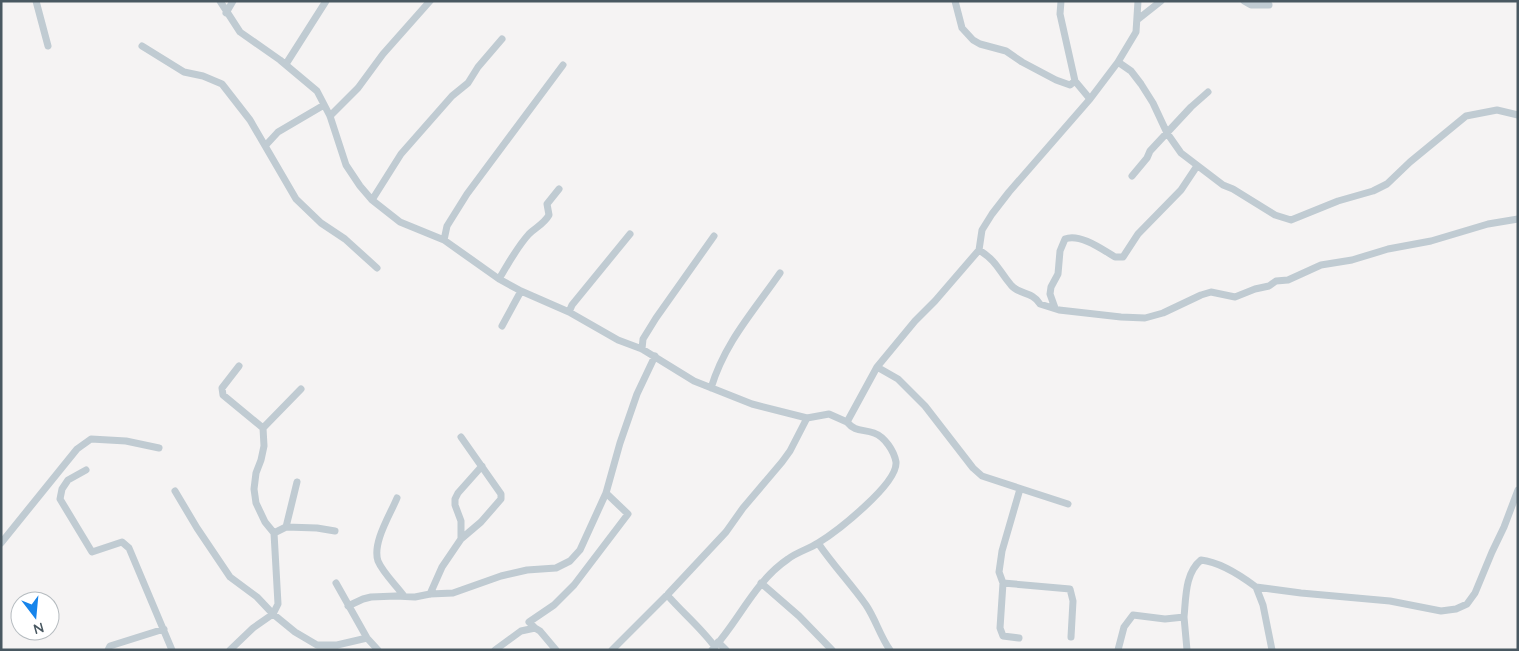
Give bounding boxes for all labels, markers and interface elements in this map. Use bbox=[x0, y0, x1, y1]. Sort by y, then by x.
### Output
north arrow bbox=[10, 591, 60, 641]
text: N bbox=[31, 618, 46, 639]

